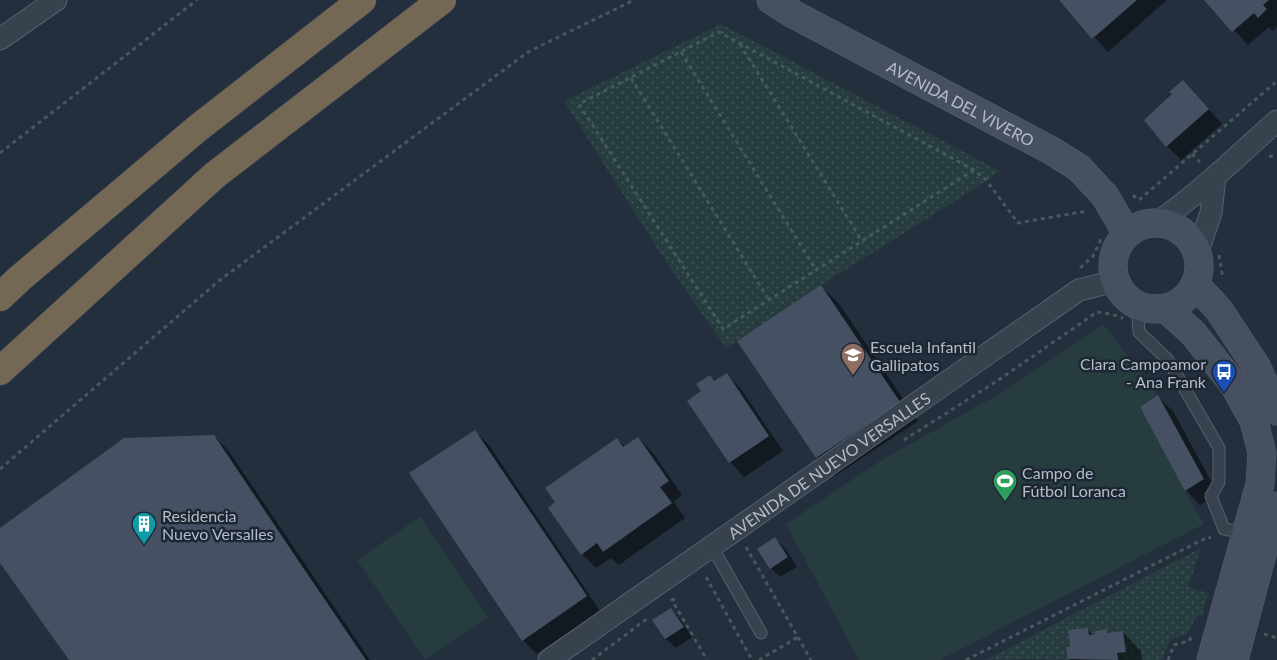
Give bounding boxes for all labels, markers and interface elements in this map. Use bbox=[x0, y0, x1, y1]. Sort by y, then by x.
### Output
street label: AVENIDA DEL VIVERO bbox=[884, 56, 1038, 150]
place label: Escuela Infantil Gallipatos bbox=[870, 337, 976, 374]
school or university icon: Escuela Infantil Gallipatos bbox=[840, 342, 866, 376]
place label: Clara Campoamor - Ana Frank bbox=[1080, 354, 1207, 391]
bus stop icon: Clara Campoamor - Ana Frank bbox=[1211, 359, 1237, 393]
street label: AVENIDA DE NUEVO VERSALLES bbox=[724, 388, 933, 542]
place label: Campo de Fútbol Loranca bbox=[1022, 463, 1126, 500]
sports icon: Campo de Fútbol Loranca bbox=[992, 468, 1018, 502]
place label: Residencia Nuevo Versalles bbox=[162, 506, 274, 543]
building icon: Residencia Nuevo Versalles bbox=[131, 511, 157, 545]

